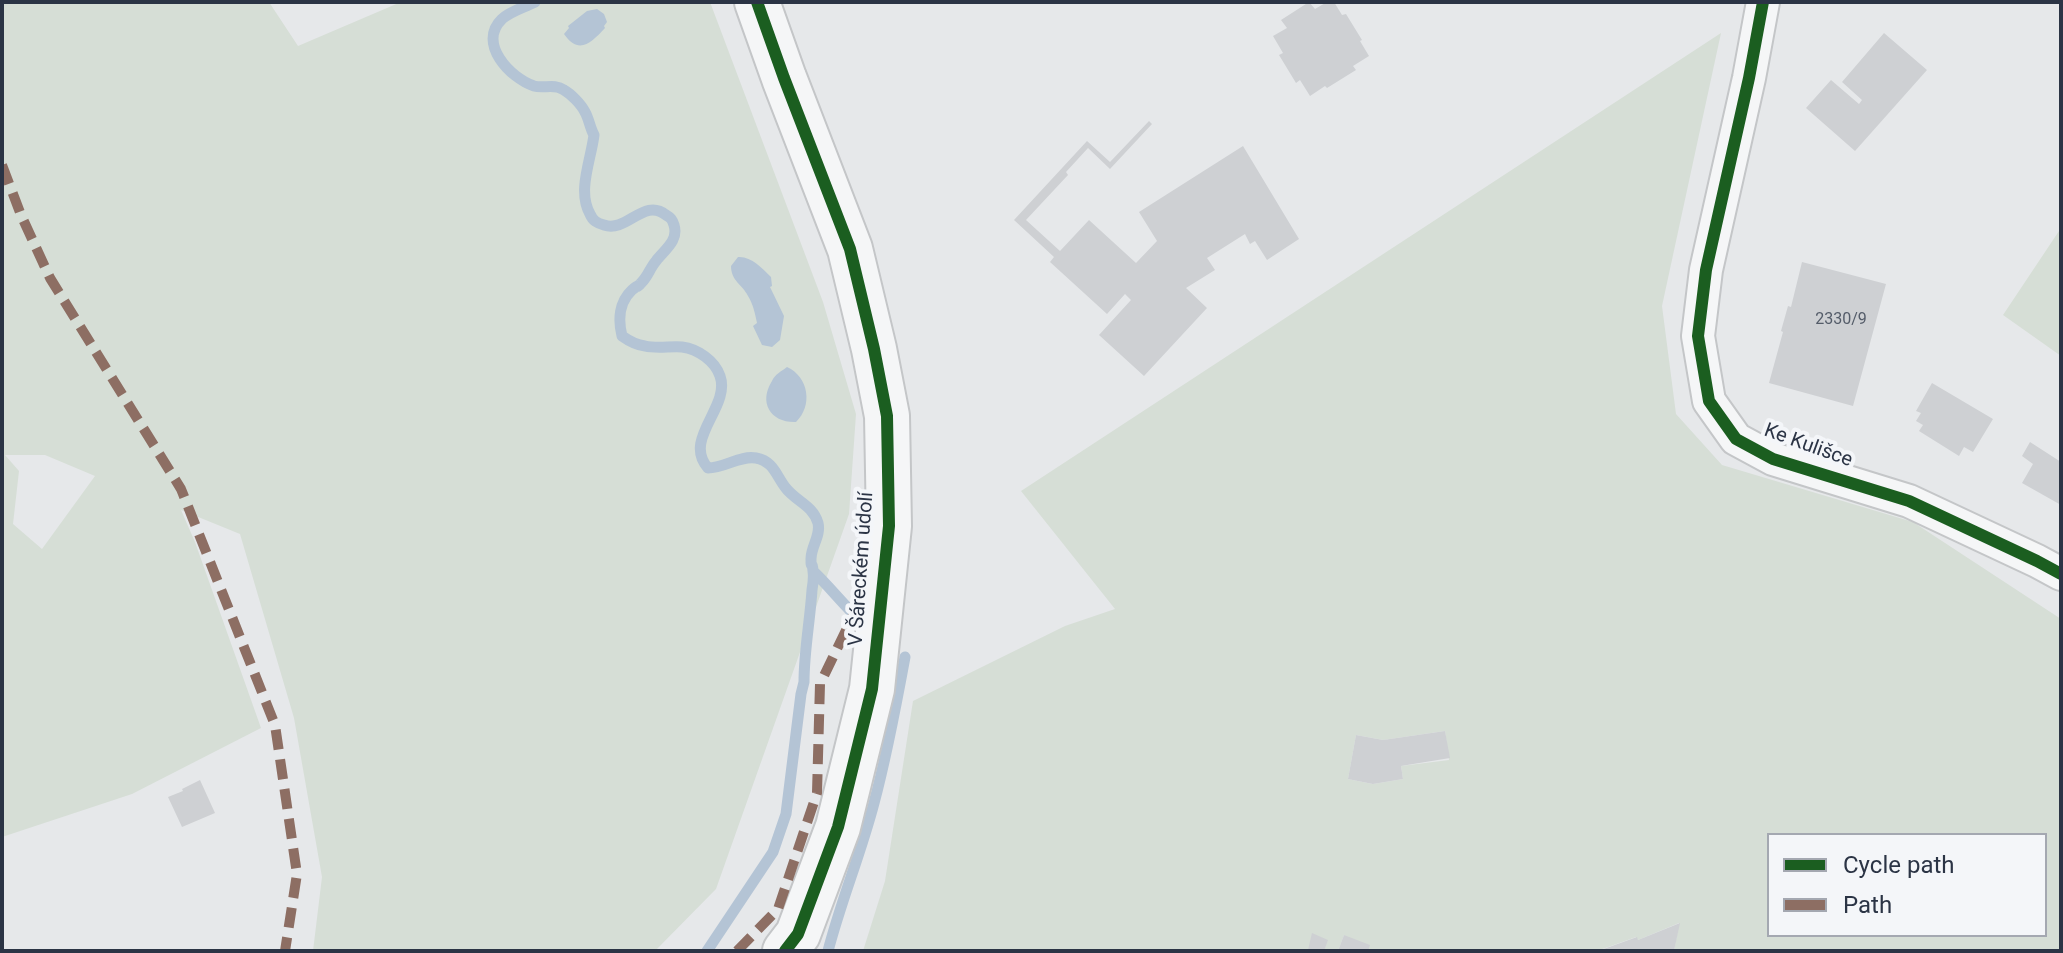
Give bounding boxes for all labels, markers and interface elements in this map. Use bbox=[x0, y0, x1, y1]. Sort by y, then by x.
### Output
house number: 2330/9 bbox=[1815, 310, 1867, 330]
street label: Ke Kulišce bbox=[1761, 419, 1855, 473]
street label: V Šáreckém údolí bbox=[845, 491, 879, 647]
legend bbox=[1767, 833, 2047, 937]
text: Cycle path bbox=[1843, 851, 1955, 879]
text: Path bbox=[1843, 891, 1892, 919]

